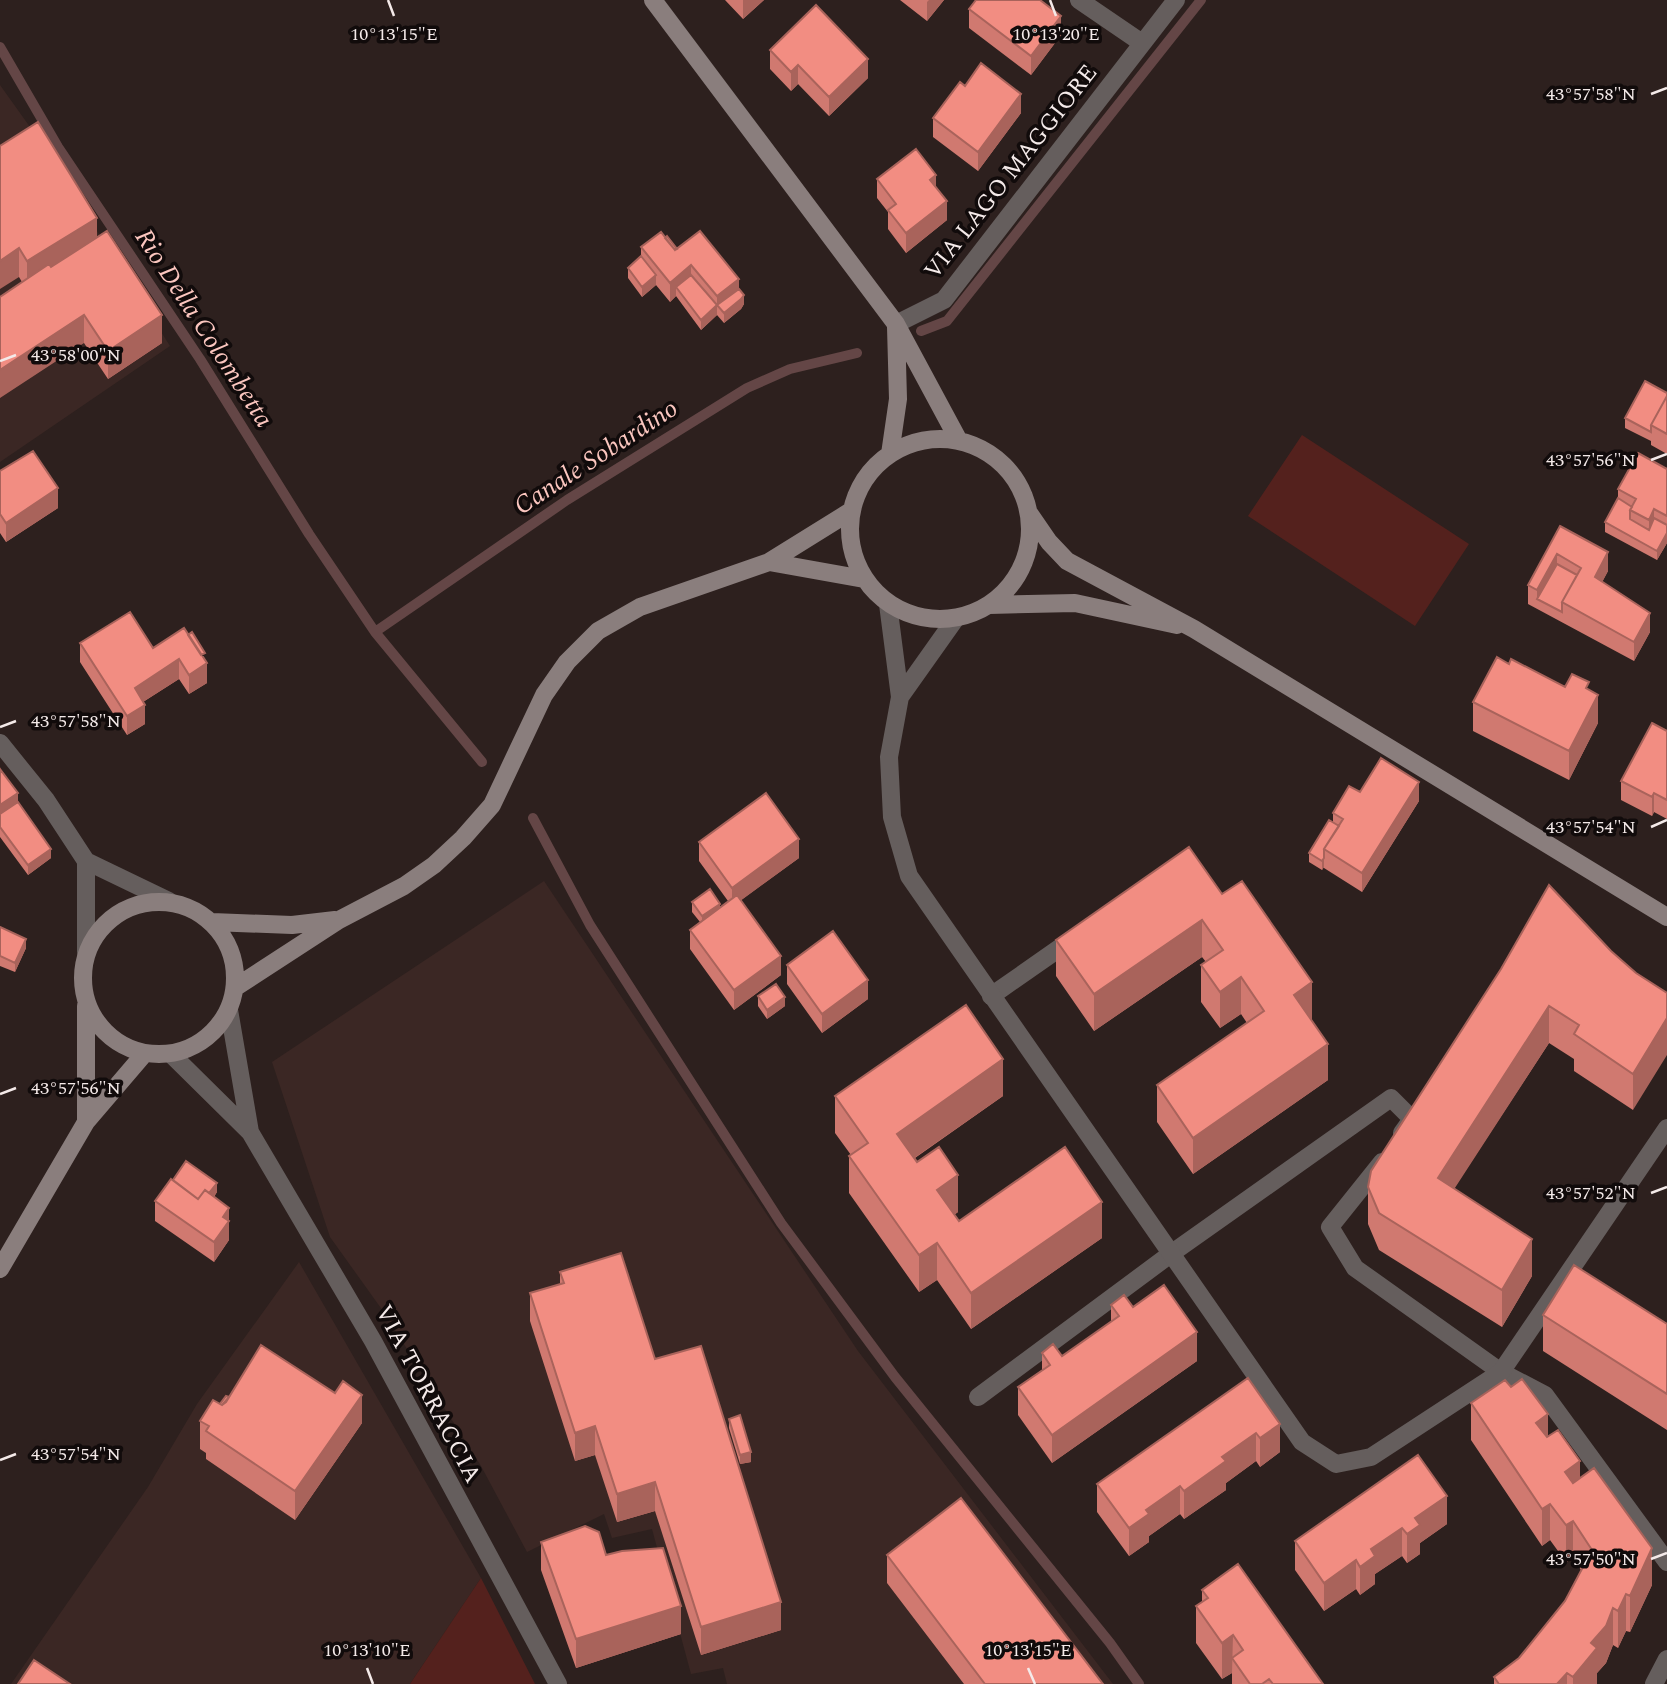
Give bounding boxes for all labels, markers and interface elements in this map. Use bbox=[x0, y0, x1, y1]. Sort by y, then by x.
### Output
text: 10°13'15"E bbox=[350, 21, 438, 48]
text: 10°13'20"E bbox=[1012, 21, 1100, 48]
street label: VIA LAGO MAGGIORE bbox=[915, 57, 1107, 287]
text: 43°57'58"N bbox=[1546, 81, 1636, 108]
water label: Rio Della Colombetta bbox=[124, 220, 284, 436]
text: 43°58'00"N bbox=[31, 342, 121, 369]
water label: Canale Sobardino bbox=[506, 389, 686, 525]
text: 43°57'56"N bbox=[1546, 447, 1636, 474]
text: 43°57'58"N bbox=[31, 708, 121, 735]
text: 43°57'54"N bbox=[1546, 814, 1636, 841]
text: 43°57'56"N bbox=[31, 1075, 121, 1102]
text: 43°57'52"N bbox=[1546, 1180, 1636, 1207]
street label: VIA TORRACCIA bbox=[366, 1298, 490, 1490]
text: 43°57'54"N bbox=[31, 1441, 121, 1468]
text: 43°57'50"N bbox=[1546, 1546, 1636, 1573]
text: 10°13'10"E bbox=[323, 1637, 411, 1664]
text: 10°13'15"E bbox=[984, 1637, 1072, 1664]

